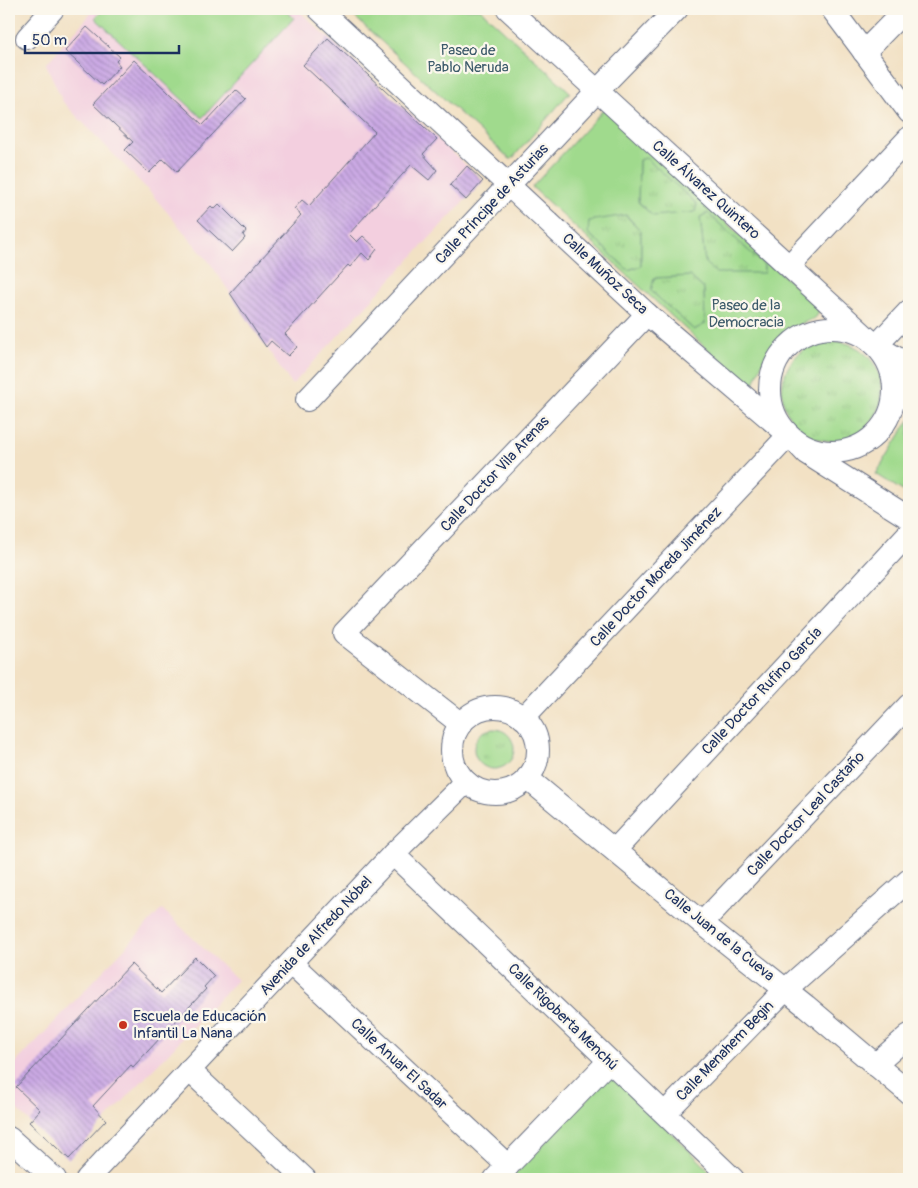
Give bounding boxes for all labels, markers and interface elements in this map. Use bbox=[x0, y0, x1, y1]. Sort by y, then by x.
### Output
scale bar bbox=[25, 22, 179, 54]
text: 50 m bbox=[32, 31, 67, 50]
park label: Paseo de Pablo Neruda bbox=[427, 41, 509, 77]
street label: Calle Álvarez Quintero bbox=[648, 136, 764, 244]
street label: Calle Príncipe de Asturias bbox=[431, 140, 553, 268]
street label: Calle Muñoz Seca bbox=[558, 229, 652, 319]
park label: Paseo de la Democracia bbox=[708, 296, 784, 332]
street label: Calle Doctor Vila Arenas bbox=[436, 412, 554, 536]
street label: Calle Doctor Moreda Jiménez bbox=[586, 503, 726, 651]
street label: Calle Doctor Rufino García bbox=[698, 623, 826, 759]
street label: Calle Doctor Leal Castaño bbox=[743, 748, 869, 880]
street label: Avenida de Alfredo Nóbel bbox=[256, 872, 376, 1000]
street label: Calle Juan de la Cueva bbox=[660, 885, 778, 985]
street label: Calle Rigoberta Menchú bbox=[504, 959, 622, 1075]
street label: Calle Menahem Begin bbox=[672, 997, 778, 1105]
place label: Escuela de Educación Infantil La Nana bbox=[133, 1007, 266, 1043]
street label: Calle Anuar El Sadar bbox=[347, 1014, 452, 1114]
marker: Escuela de Educación Infantil La Nana bbox=[117, 1019, 129, 1031]

